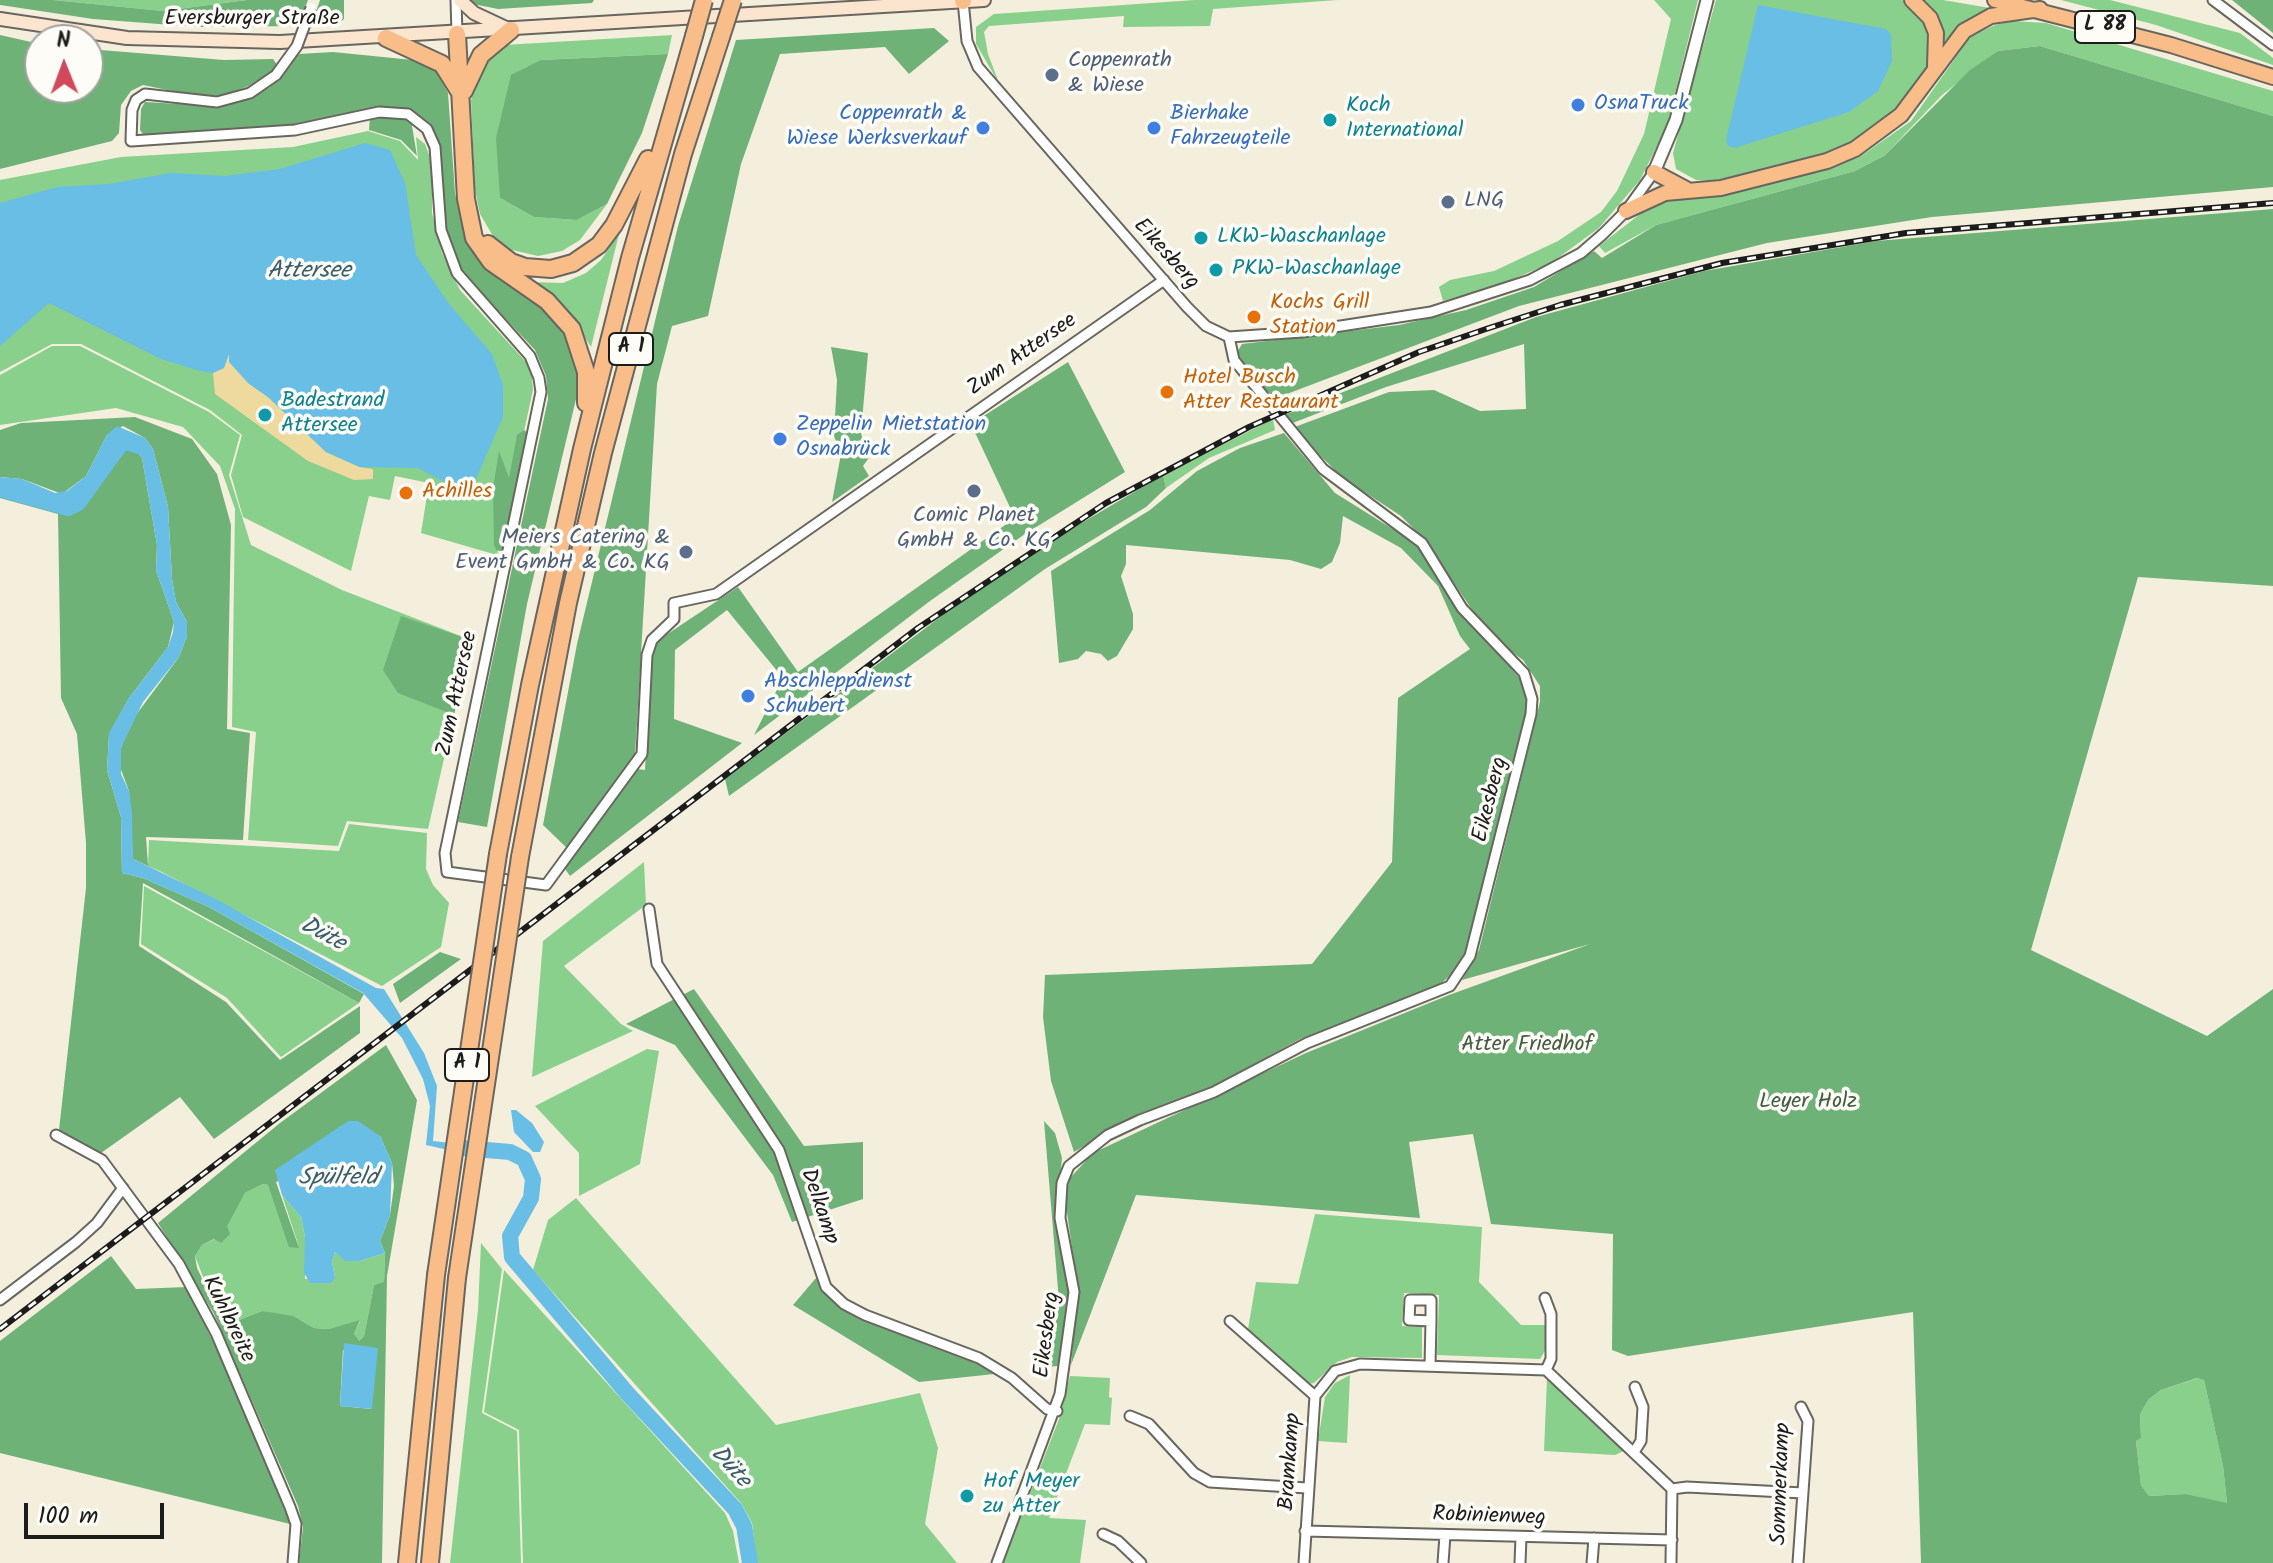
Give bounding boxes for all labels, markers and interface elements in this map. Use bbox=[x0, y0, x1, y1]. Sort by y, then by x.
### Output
street label: Eversburger Straße bbox=[164, 7, 340, 33]
road number: L 88 bbox=[2075, 11, 2135, 43]
north arrow bbox=[24, 24, 104, 104]
text: N bbox=[56, 24, 71, 59]
place label: Coppenrath & Wiese bbox=[1068, 49, 1172, 100]
marker: Coppenrath & Wiese bbox=[1043, 66, 1061, 84]
place label: OsnaTruck bbox=[1594, 92, 1689, 118]
place label: Koch International bbox=[1346, 94, 1463, 146]
marker: OsnaTruck bbox=[1569, 96, 1587, 114]
place label: Coppenrath & Wiese Werksverkauf bbox=[787, 102, 967, 154]
place label: Bierhake Fahrzeugteile bbox=[1170, 102, 1290, 154]
marker: Koch International bbox=[1321, 111, 1339, 129]
marker: Coppenrath & Wiese Werksverkauf bbox=[974, 119, 992, 137]
marker: Bierhake Fahrzeugteile bbox=[1145, 119, 1163, 137]
place label: LNG bbox=[1464, 189, 1504, 215]
marker: LNG bbox=[1439, 193, 1457, 211]
street label: Eikesberg bbox=[1126, 214, 1204, 296]
place label: LKW-Waschanlage bbox=[1217, 225, 1386, 251]
marker: LKW-Waschanlage bbox=[1192, 229, 1210, 247]
place label: PKW-Waschanlage bbox=[1232, 257, 1401, 283]
water label: Attersee bbox=[267, 259, 351, 287]
marker: PKW-Waschanlage bbox=[1207, 261, 1225, 279]
place label: Kochs Grill Station bbox=[1270, 291, 1369, 342]
marker: Kochs Grill Station bbox=[1245, 308, 1263, 326]
street label: Zum Attersee bbox=[963, 309, 1083, 403]
road number: A 1 bbox=[609, 333, 653, 365]
place label: Hotel Busch Atter Restaurant bbox=[1183, 366, 1339, 418]
marker: Hotel Busch Atter Restaurant bbox=[1158, 383, 1176, 401]
place label: Badestrand Attersee bbox=[281, 389, 384, 440]
marker: Badestrand Attersee bbox=[256, 406, 274, 424]
place label: Zeppelin Mietstation Osnabrück bbox=[796, 413, 986, 464]
marker: Zeppelin Mietstation Osnabrück bbox=[771, 430, 789, 448]
place label: Achilles bbox=[422, 480, 492, 506]
marker: Comic Planet GmbH & Co. KG bbox=[965, 482, 983, 500]
marker: Achilles bbox=[397, 484, 415, 502]
place label: Comic Planet GmbH & Co. KG bbox=[897, 504, 1051, 556]
place label: Meiers Catering & Event GmbH & Co. KG bbox=[455, 526, 670, 578]
marker: Meiers Catering & Event GmbH & Co. KG bbox=[677, 543, 695, 561]
street label: Zum Attersee bbox=[433, 629, 485, 759]
place label: Abschleppdienst Schubert bbox=[764, 670, 912, 722]
marker: Abschleppdienst Schubert bbox=[739, 687, 757, 705]
street label: Eikesberg bbox=[1469, 755, 1515, 845]
water label: Düte bbox=[294, 912, 350, 960]
park label: Atter Friedhof bbox=[1461, 1033, 1593, 1059]
road number: A 1 bbox=[445, 1049, 489, 1081]
park label: Leyer Holz bbox=[1759, 1090, 1857, 1116]
water label: Spülfeld bbox=[298, 1166, 378, 1194]
street label: Delkamp bbox=[793, 1166, 843, 1248]
street label: Kuhlbreite bbox=[195, 1272, 259, 1368]
street label: Eikesberg bbox=[1031, 1290, 1067, 1380]
street label: Bramkamp bbox=[1275, 1412, 1309, 1512]
street label: Sommerkamp bbox=[1768, 1422, 1798, 1546]
water label: Düte bbox=[703, 1441, 755, 1495]
place label: Hof Meyer zu Atter bbox=[983, 1470, 1080, 1522]
scale bar bbox=[28, 1487, 168, 1537]
marker: Hof Meyer zu Atter bbox=[958, 1487, 976, 1505]
text: 100 m bbox=[38, 1497, 98, 1536]
street label: Robinienweg bbox=[1432, 1503, 1546, 1533]

